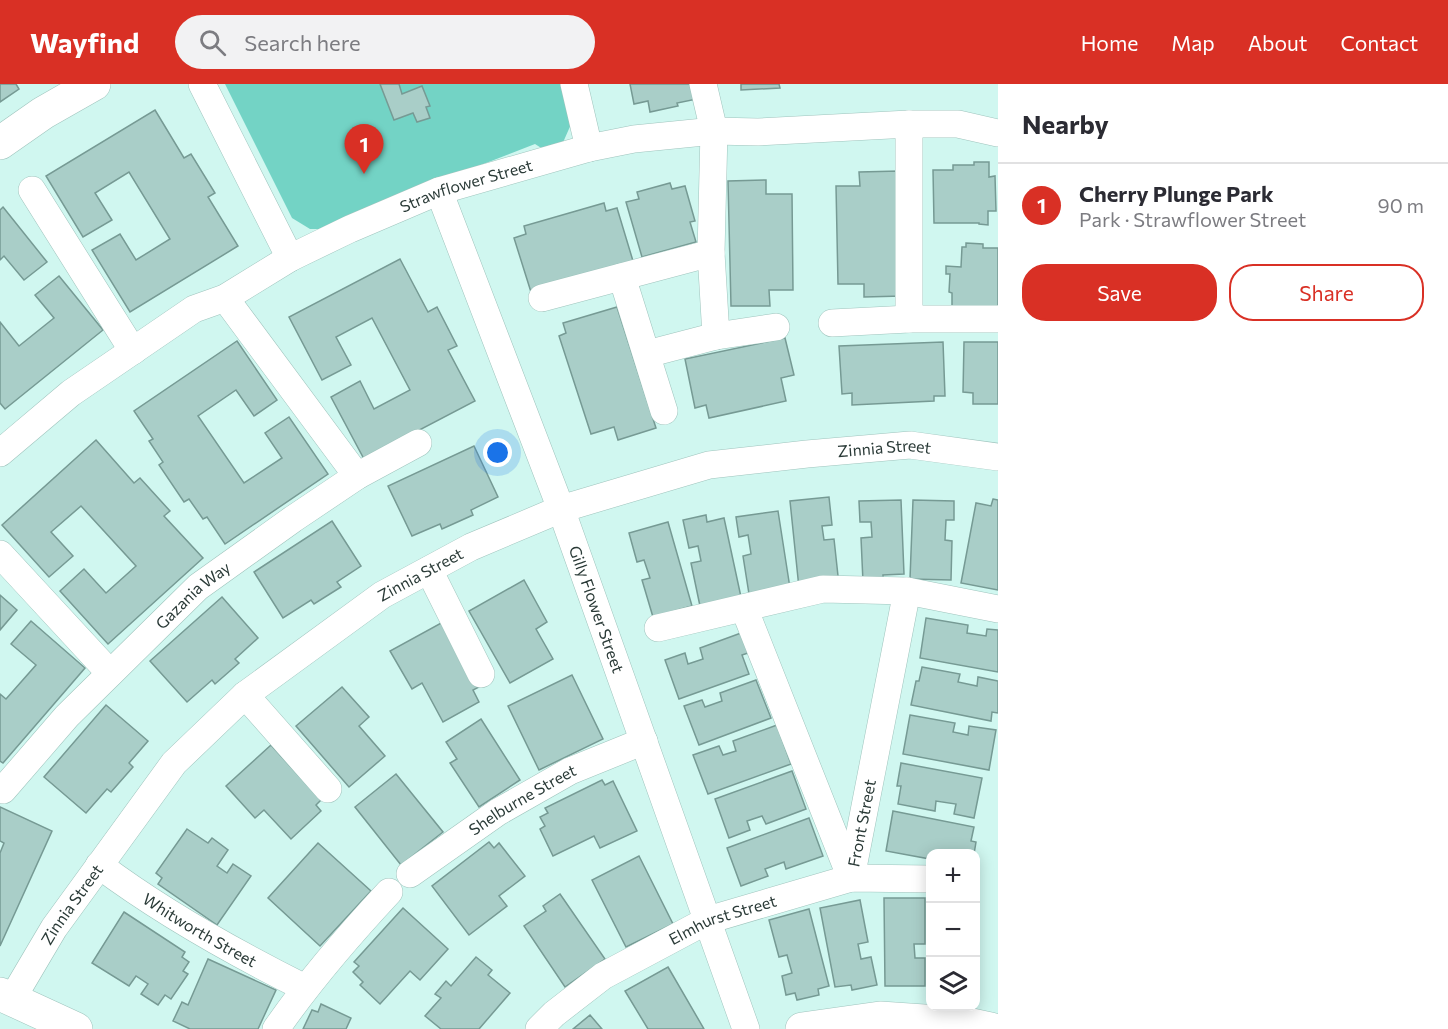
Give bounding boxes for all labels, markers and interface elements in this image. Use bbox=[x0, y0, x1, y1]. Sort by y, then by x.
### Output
search box bbox=[175, 15, 595, 69]
text: Wayfind bbox=[30, 25, 139, 59]
icon: search bbox=[196, 26, 229, 59]
text: Search here bbox=[244, 29, 361, 56]
text: Home bbox=[1081, 30, 1138, 55]
text: Map bbox=[1171, 30, 1215, 55]
text: About bbox=[1248, 30, 1307, 55]
text: Contact bbox=[1340, 30, 1418, 55]
text: Nearby bbox=[1022, 108, 1109, 139]
pin: 1 bbox=[344, 124, 384, 174]
street label: Strawflower Street bbox=[397, 155, 535, 216]
text: Cherry Plunge Park bbox=[1079, 180, 1274, 207]
text: 1 bbox=[1037, 193, 1046, 217]
text: 90 m bbox=[1378, 193, 1424, 217]
text: Park · Strawflower Street bbox=[1079, 207, 1306, 231]
button: Save bbox=[1022, 264, 1217, 321]
button: Share bbox=[1229, 264, 1424, 321]
street label: Zinnia Street bbox=[837, 435, 933, 460]
your location bbox=[483, 438, 512, 467]
street label: Zinnia Street bbox=[374, 543, 466, 605]
street label: Gilly Flower Street bbox=[566, 543, 629, 676]
street label: Gazania Way bbox=[151, 557, 234, 633]
street label: Shelburne Street bbox=[465, 760, 579, 839]
street label: Front Street bbox=[843, 777, 879, 868]
map controls bbox=[926, 849, 980, 1011]
button: + bbox=[926, 849, 980, 903]
street label: Zinnia Street bbox=[36, 860, 107, 948]
street label: Whitworth Street bbox=[140, 889, 260, 971]
street label: Elmhurst Street bbox=[665, 890, 779, 948]
button: − bbox=[926, 903, 980, 957]
button: layers bbox=[926, 957, 980, 1011]

